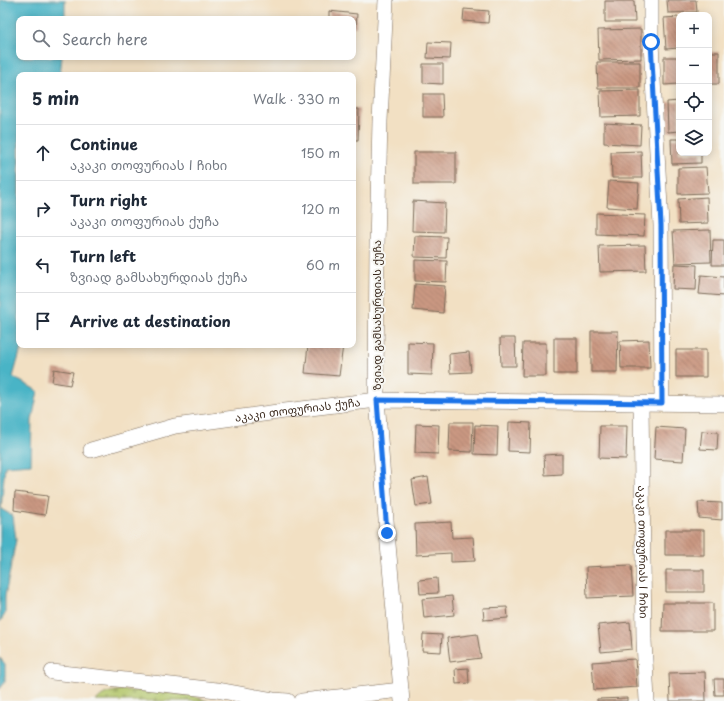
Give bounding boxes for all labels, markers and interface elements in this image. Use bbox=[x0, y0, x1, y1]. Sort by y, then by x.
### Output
map controls bbox=[676, 12, 712, 156]
button: + bbox=[676, 12, 712, 48]
search box bbox=[16, 16, 356, 60]
icon: search bbox=[30, 27, 52, 49]
text: Search here bbox=[62, 27, 148, 50]
route start bbox=[642, 33, 660, 51]
button: − bbox=[676, 48, 712, 84]
button: locate bbox=[676, 84, 712, 120]
text: 5 min bbox=[32, 85, 79, 111]
text: Walk · 330 m bbox=[253, 89, 340, 108]
button: layers bbox=[676, 120, 712, 156]
text: Continue bbox=[70, 132, 138, 155]
icon: ahead bbox=[32, 142, 54, 164]
text: 150 m bbox=[301, 143, 340, 162]
text: აკაკი თოფურიას I ჩიხი bbox=[70, 155, 227, 174]
text: Turn right bbox=[70, 188, 147, 211]
icon: right bbox=[32, 198, 54, 220]
text: 120 m bbox=[301, 199, 340, 218]
text: აკაკი თოფურიას ქუჩა bbox=[70, 211, 219, 230]
street label: ზვიად გამსახურდიას ქუჩა bbox=[368, 240, 385, 390]
text: Turn left bbox=[70, 244, 136, 267]
icon: left bbox=[32, 254, 54, 276]
text: 60 m bbox=[306, 255, 340, 274]
text: ზვიად გამსახურდიას ქუჩა bbox=[70, 267, 248, 286]
text: Arrive at destination bbox=[70, 309, 231, 332]
icon: arrive bbox=[32, 310, 54, 332]
street label: აკაკი თოფურიას ქუჩა bbox=[234, 393, 361, 426]
street label: აკაკი თოფურიას I ჩიხი bbox=[634, 485, 653, 619]
route end bbox=[378, 524, 396, 542]

